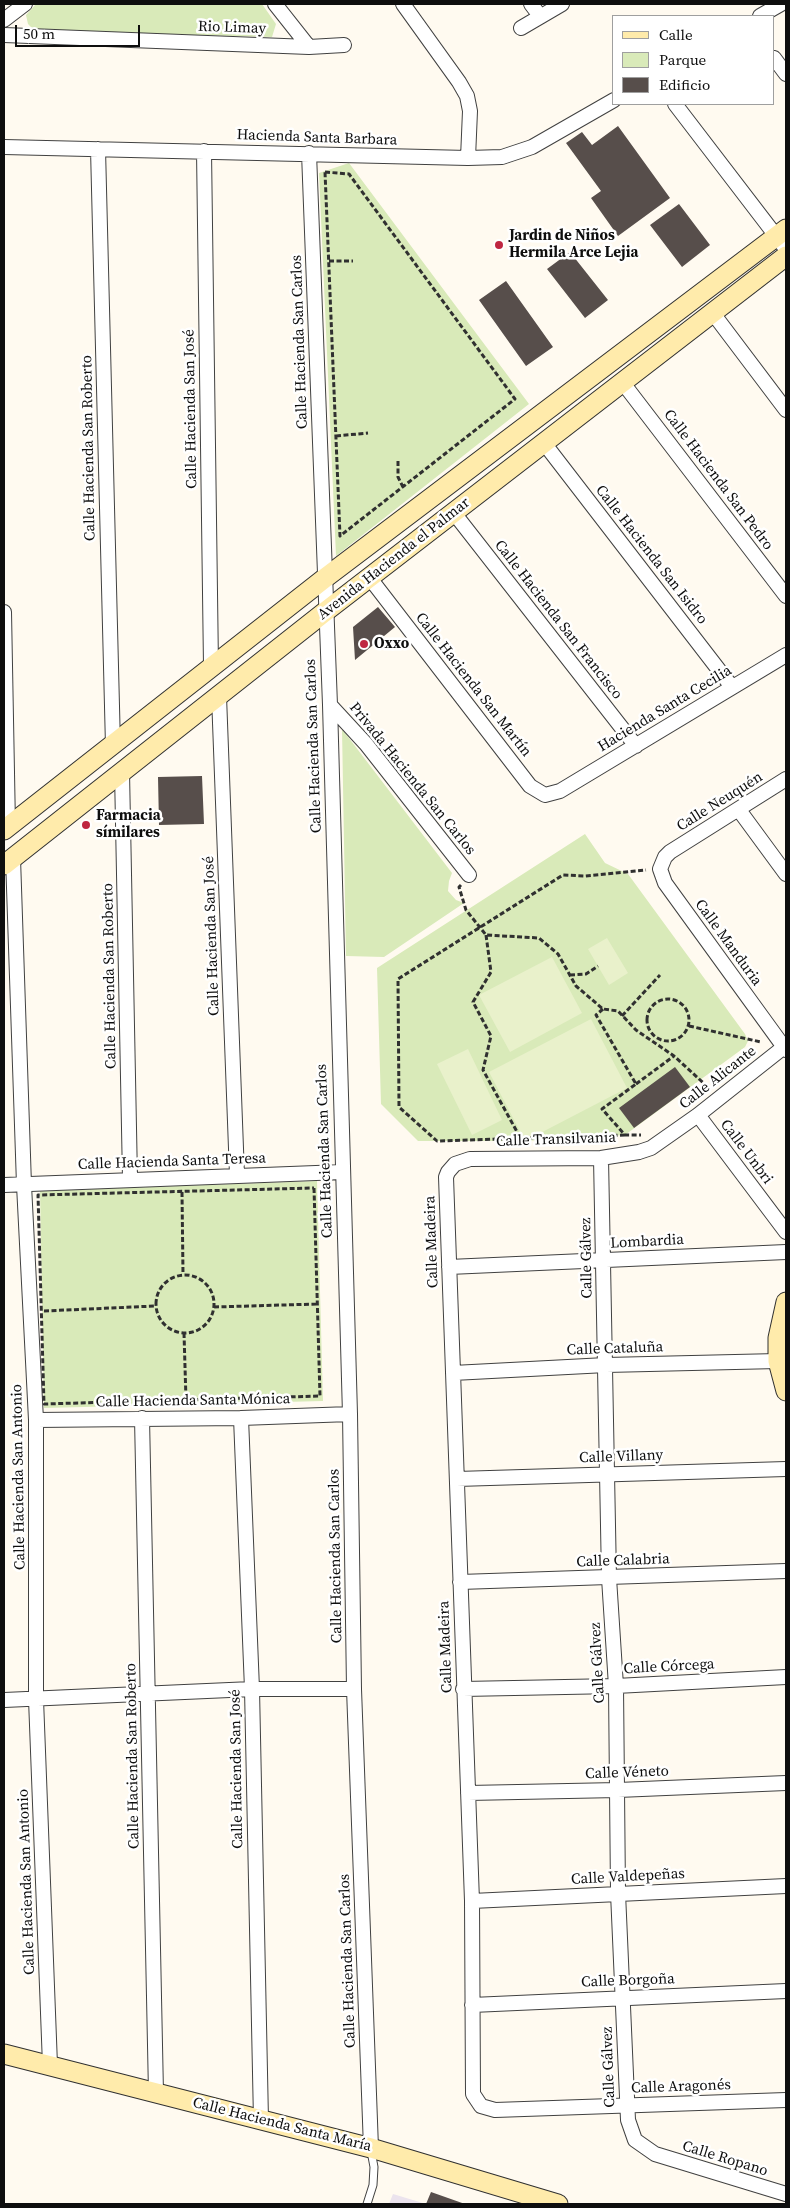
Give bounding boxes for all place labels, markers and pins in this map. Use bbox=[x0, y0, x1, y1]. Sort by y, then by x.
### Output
place label: Jardin de Niños Hermila Arce Lejia bbox=[509, 227, 638, 262]
marker: Jardin de Niños Hermila Arce Lejia bbox=[493, 239, 505, 251]
place label: Oxxo bbox=[374, 635, 409, 653]
marker: Oxxo bbox=[358, 638, 370, 650]
place label: Farmacia símilares bbox=[96, 807, 161, 842]
marker: Farmacia símilares bbox=[80, 819, 92, 831]

